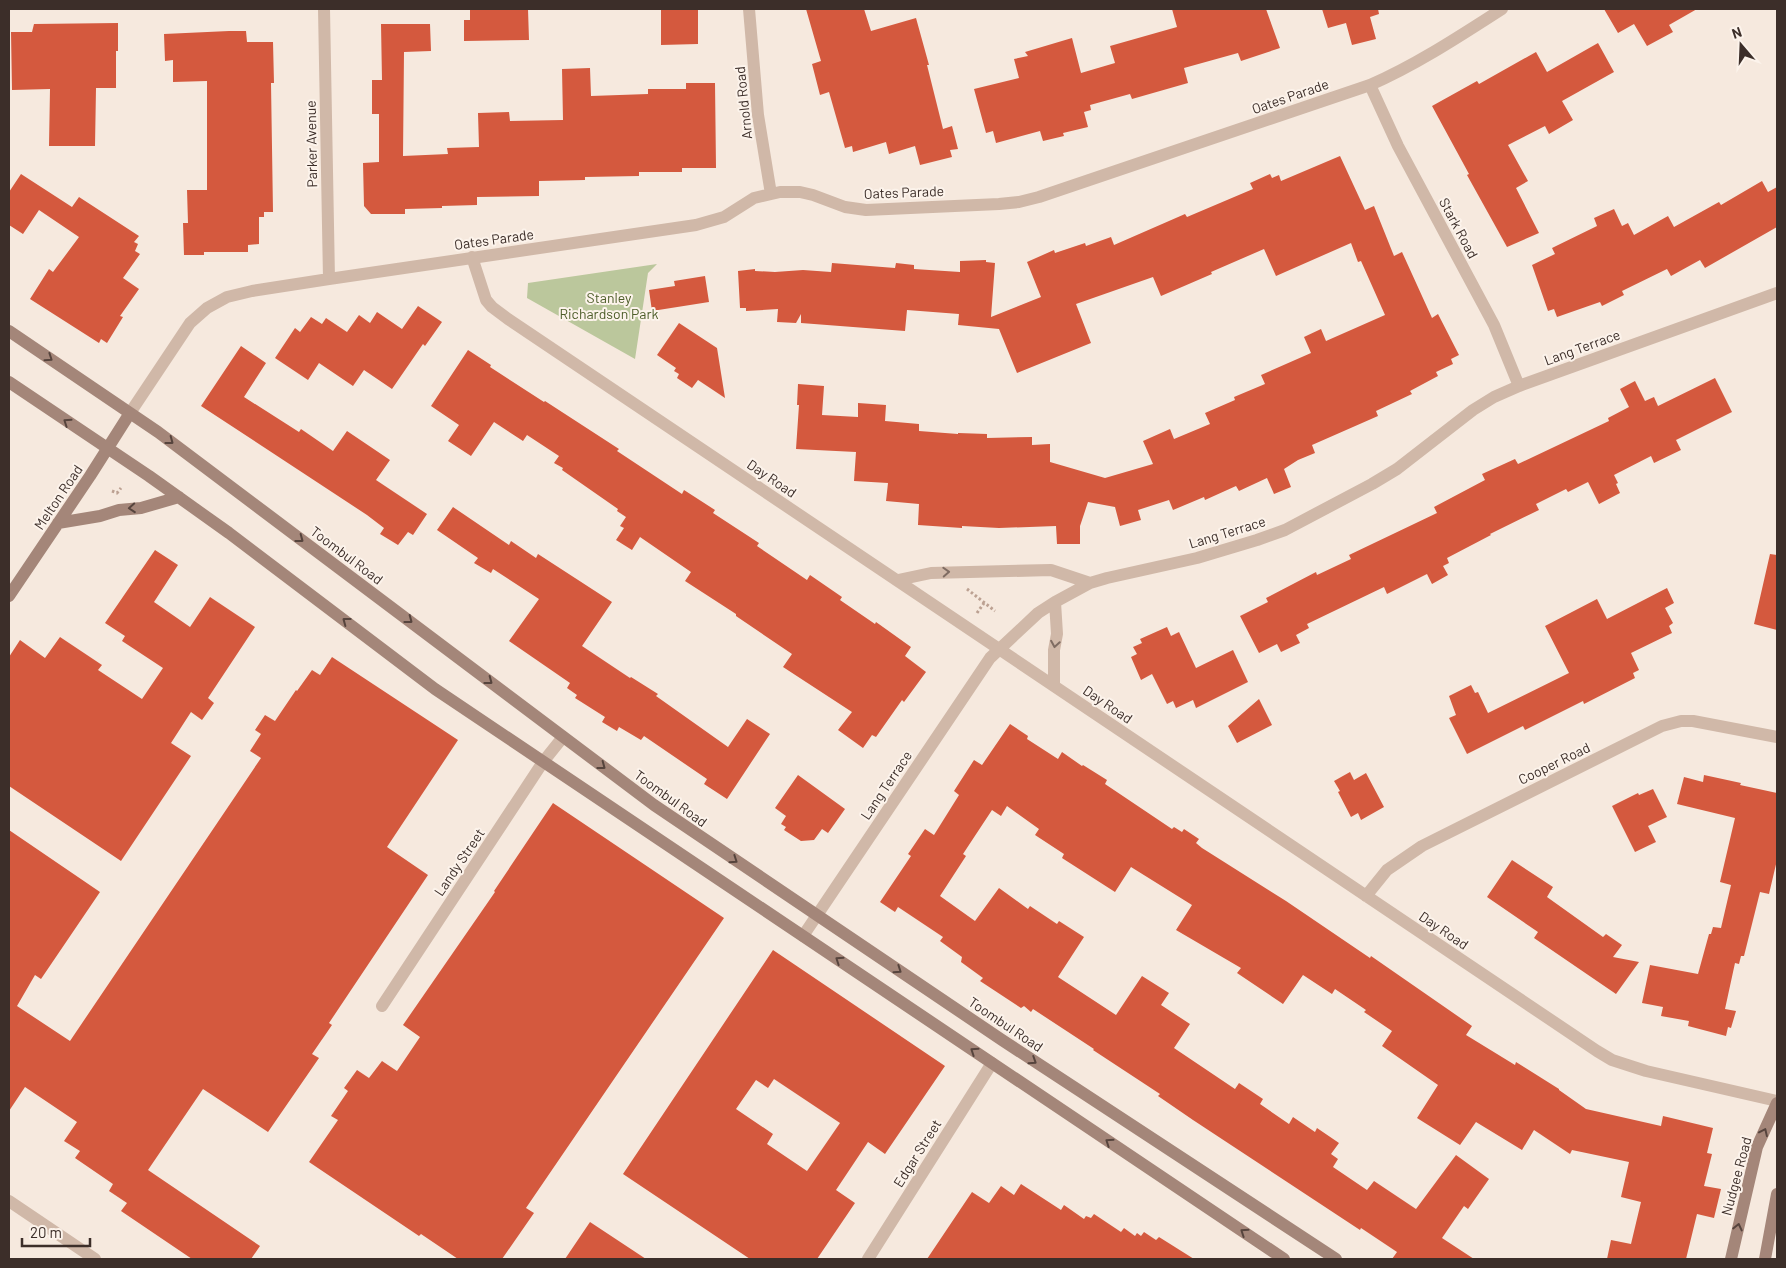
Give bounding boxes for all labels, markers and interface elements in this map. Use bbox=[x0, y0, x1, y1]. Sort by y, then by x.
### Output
north arrow bbox=[1716, 20, 1766, 70]
text: N bbox=[1729, 23, 1744, 42]
street label: Arnold Road bbox=[731, 66, 755, 140]
street label: Oates Parade bbox=[1249, 75, 1331, 117]
street label: Parker Avenue bbox=[302, 100, 320, 188]
street label: Oates Parade bbox=[864, 182, 944, 202]
street label: Stark Road bbox=[1436, 195, 1482, 261]
street label: Oates Parade bbox=[453, 225, 535, 253]
park label: Stanley Richardson Park bbox=[559, 289, 659, 322]
street label: Lang Terrace bbox=[1542, 325, 1622, 369]
one-way arrow bbox=[43, 352, 53, 361]
one-way arrow bbox=[63, 418, 72, 428]
one-way arrow bbox=[164, 435, 174, 444]
street label: Day Road bbox=[744, 455, 800, 501]
street label: Melton Road bbox=[30, 461, 86, 533]
one-way arrow bbox=[128, 503, 136, 514]
street label: Lang Terrace bbox=[1187, 512, 1267, 552]
street label: Toombul Road bbox=[308, 522, 386, 588]
one-way arrow bbox=[294, 533, 303, 541]
one-way arrow bbox=[942, 567, 950, 578]
one-way arrow bbox=[403, 614, 413, 623]
one-way arrow bbox=[343, 619, 352, 627]
one-way arrow bbox=[1051, 640, 1061, 648]
one-way arrow bbox=[483, 675, 493, 684]
street label: Day Road bbox=[1080, 681, 1136, 727]
street label: Cooper Road bbox=[1515, 738, 1593, 788]
street label: Lang Terrace bbox=[857, 747, 915, 823]
one-way arrow bbox=[596, 760, 606, 769]
street label: Toombul Road bbox=[631, 766, 711, 830]
street label: Landy Street bbox=[430, 825, 488, 899]
one-way arrow bbox=[728, 854, 738, 863]
street label: Day Road bbox=[1416, 907, 1472, 953]
one-way arrow bbox=[835, 957, 844, 967]
one-way arrow bbox=[892, 964, 902, 973]
street label: Toombul Road bbox=[966, 993, 1046, 1055]
one-way arrow bbox=[970, 1048, 980, 1057]
one-way arrow bbox=[1028, 1054, 1037, 1064]
street label: Edgar Street bbox=[889, 1116, 945, 1190]
one-way arrow bbox=[1758, 1128, 1768, 1137]
street label: Nudgee Road bbox=[1717, 1135, 1755, 1217]
one-way arrow bbox=[1105, 1138, 1114, 1148]
scale bar bbox=[22, 1216, 90, 1248]
text: 20 m bbox=[30, 1223, 62, 1241]
one-way arrow bbox=[1732, 1223, 1743, 1232]
one-way arrow bbox=[1240, 1229, 1250, 1238]

